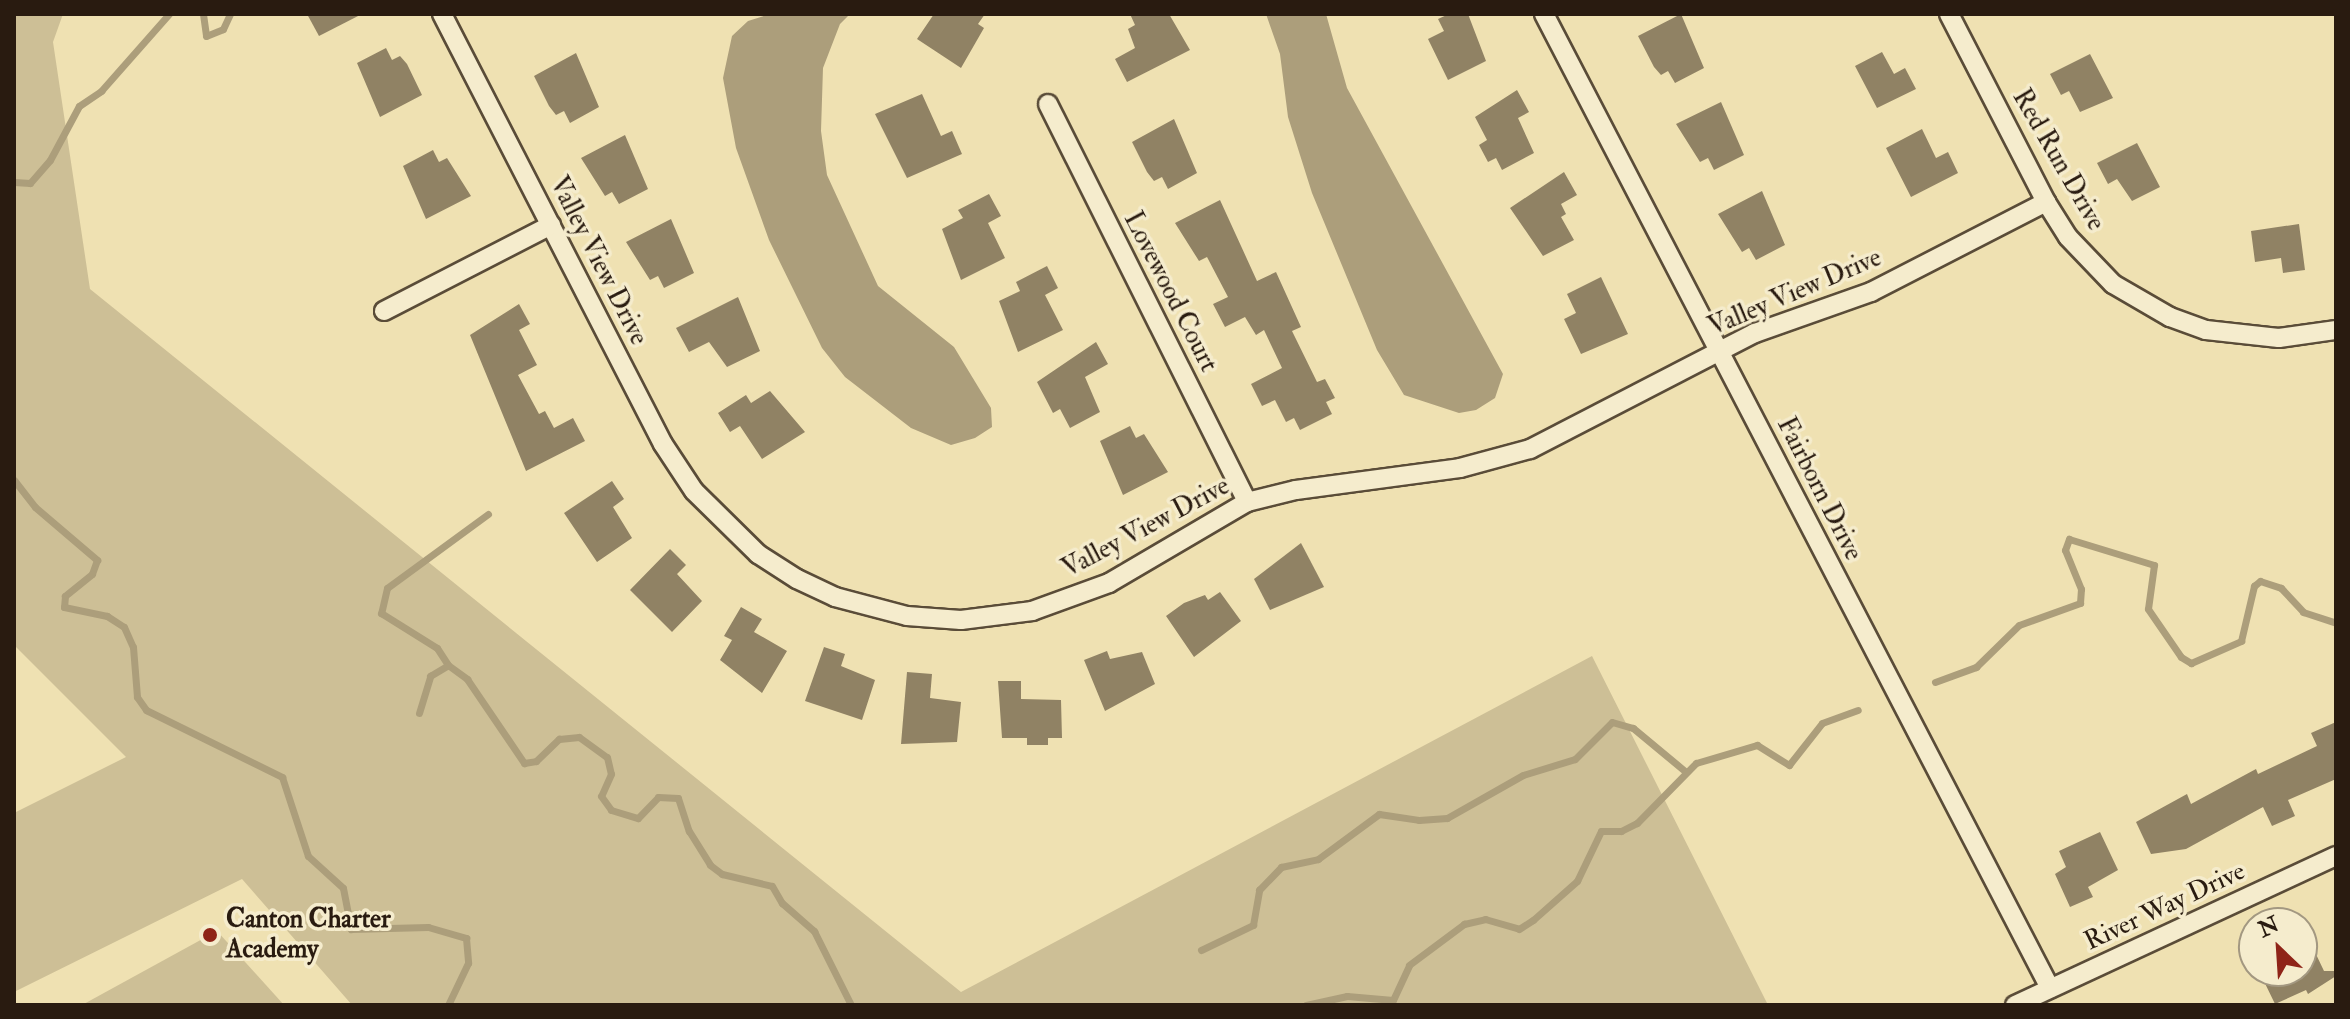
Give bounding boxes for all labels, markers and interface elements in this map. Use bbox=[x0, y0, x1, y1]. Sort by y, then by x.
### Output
street label: Red Run Drive bbox=[2005, 84, 2111, 236]
street label: Valley View Drive bbox=[542, 172, 654, 350]
street label: Lovewood Court bbox=[1116, 207, 1224, 377]
street label: Valley View Drive bbox=[1704, 243, 1886, 343]
street label: Fairborn Drive bbox=[1770, 412, 1868, 566]
street label: Valley View Drive bbox=[1057, 471, 1235, 585]
street label: River Way Drive bbox=[2080, 856, 2250, 958]
place label: Canton Charter Academy bbox=[226, 904, 391, 966]
north arrow bbox=[2238, 907, 2318, 987]
text: N bbox=[2254, 910, 2284, 944]
marker: Canton Charter Academy bbox=[201, 926, 219, 944]

